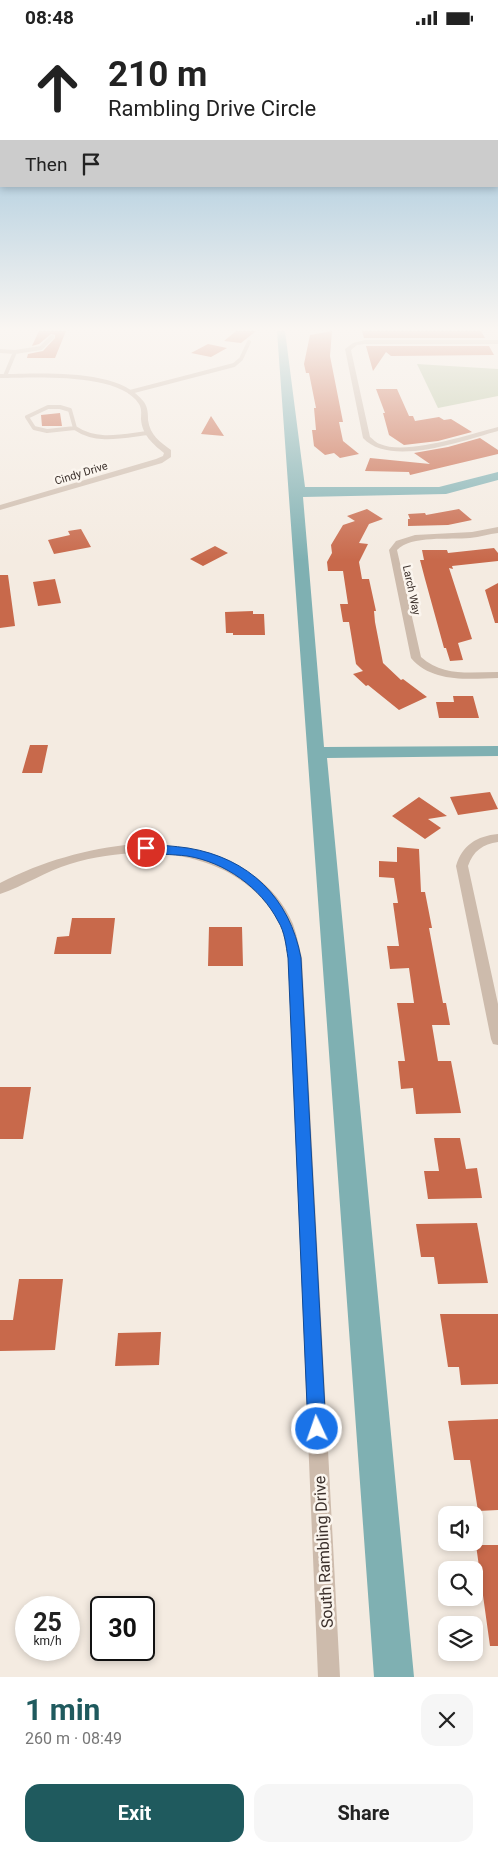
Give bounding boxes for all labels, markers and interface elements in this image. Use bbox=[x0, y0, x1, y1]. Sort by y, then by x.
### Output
text: 08:48 bbox=[25, 6, 74, 29]
text: 210 m bbox=[108, 54, 207, 95]
icon: ahead bbox=[25, 55, 90, 120]
text: Rambling Drive Circle bbox=[108, 96, 316, 121]
icon: arrive bbox=[77, 150, 105, 178]
text: Then bbox=[25, 153, 67, 176]
street label: Cindy Drive bbox=[53, 459, 109, 488]
street label: Larch Way bbox=[400, 564, 423, 617]
pin bbox=[125, 827, 167, 869]
icon: arrive bbox=[132, 834, 160, 862]
position arrow bbox=[290, 1402, 342, 1454]
street label: South Rambling Drive bbox=[310, 1475, 337, 1629]
map controls bbox=[438, 1506, 483, 1661]
button: sound bbox=[438, 1506, 483, 1551]
button: search bbox=[438, 1561, 483, 1606]
speed limit sign: 30 bbox=[90, 1596, 155, 1661]
text: 25 bbox=[33, 1608, 62, 1637]
button: layers bbox=[438, 1616, 483, 1661]
text: km/h bbox=[33, 1634, 62, 1648]
text: 1 min bbox=[25, 1692, 100, 1727]
button: close bbox=[421, 1694, 473, 1746]
text: 260 m · 08:49 bbox=[25, 1729, 122, 1748]
button: Exit bbox=[25, 1784, 244, 1842]
button: Share bbox=[254, 1784, 473, 1842]

